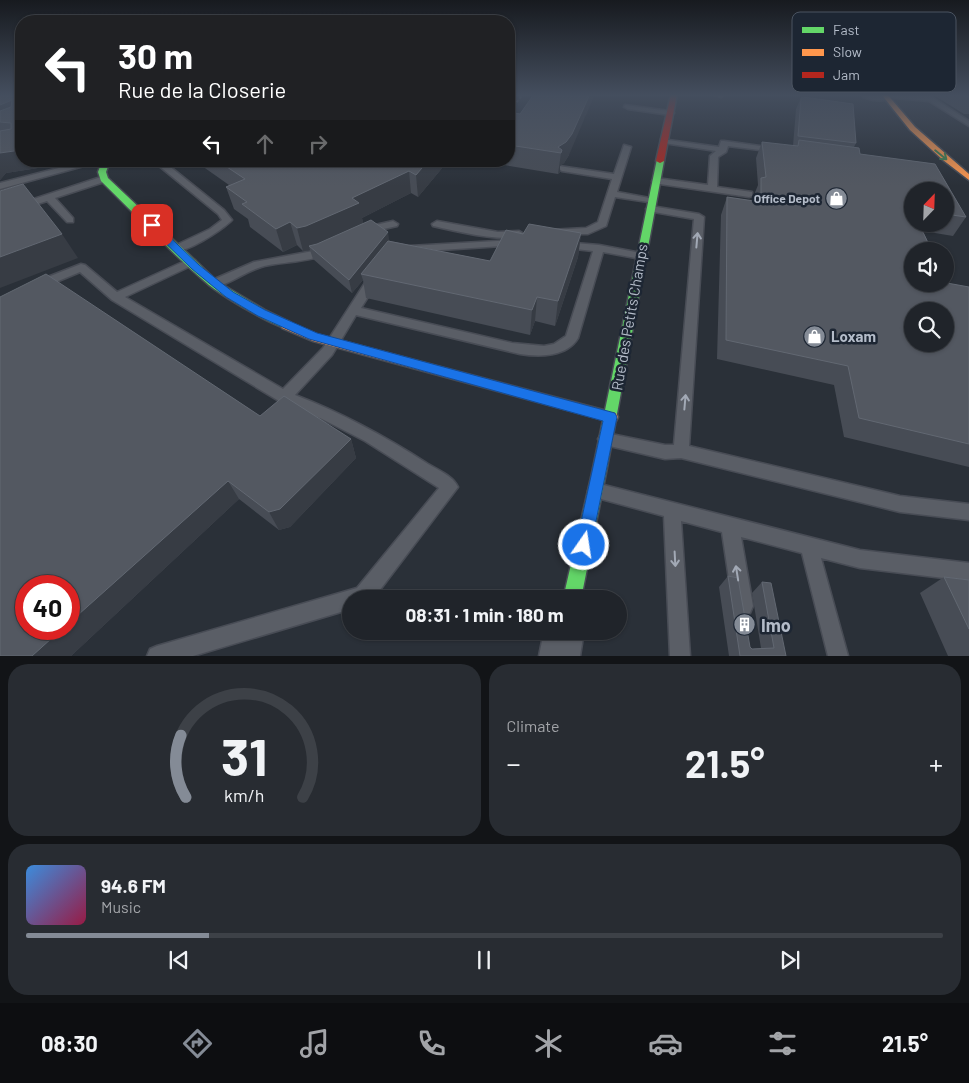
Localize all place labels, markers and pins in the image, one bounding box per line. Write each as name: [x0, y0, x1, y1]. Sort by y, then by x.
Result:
shop icon: Office Depot: [824, 186, 848, 210]
place label: Office Depot: [754, 191, 820, 205]
pin: [131, 204, 173, 246]
shop icon: Loxam: [803, 324, 827, 348]
place label: Loxam: [831, 327, 876, 345]
building icon: Imo: [733, 613, 757, 637]
place label: Imo: [761, 614, 791, 636]

